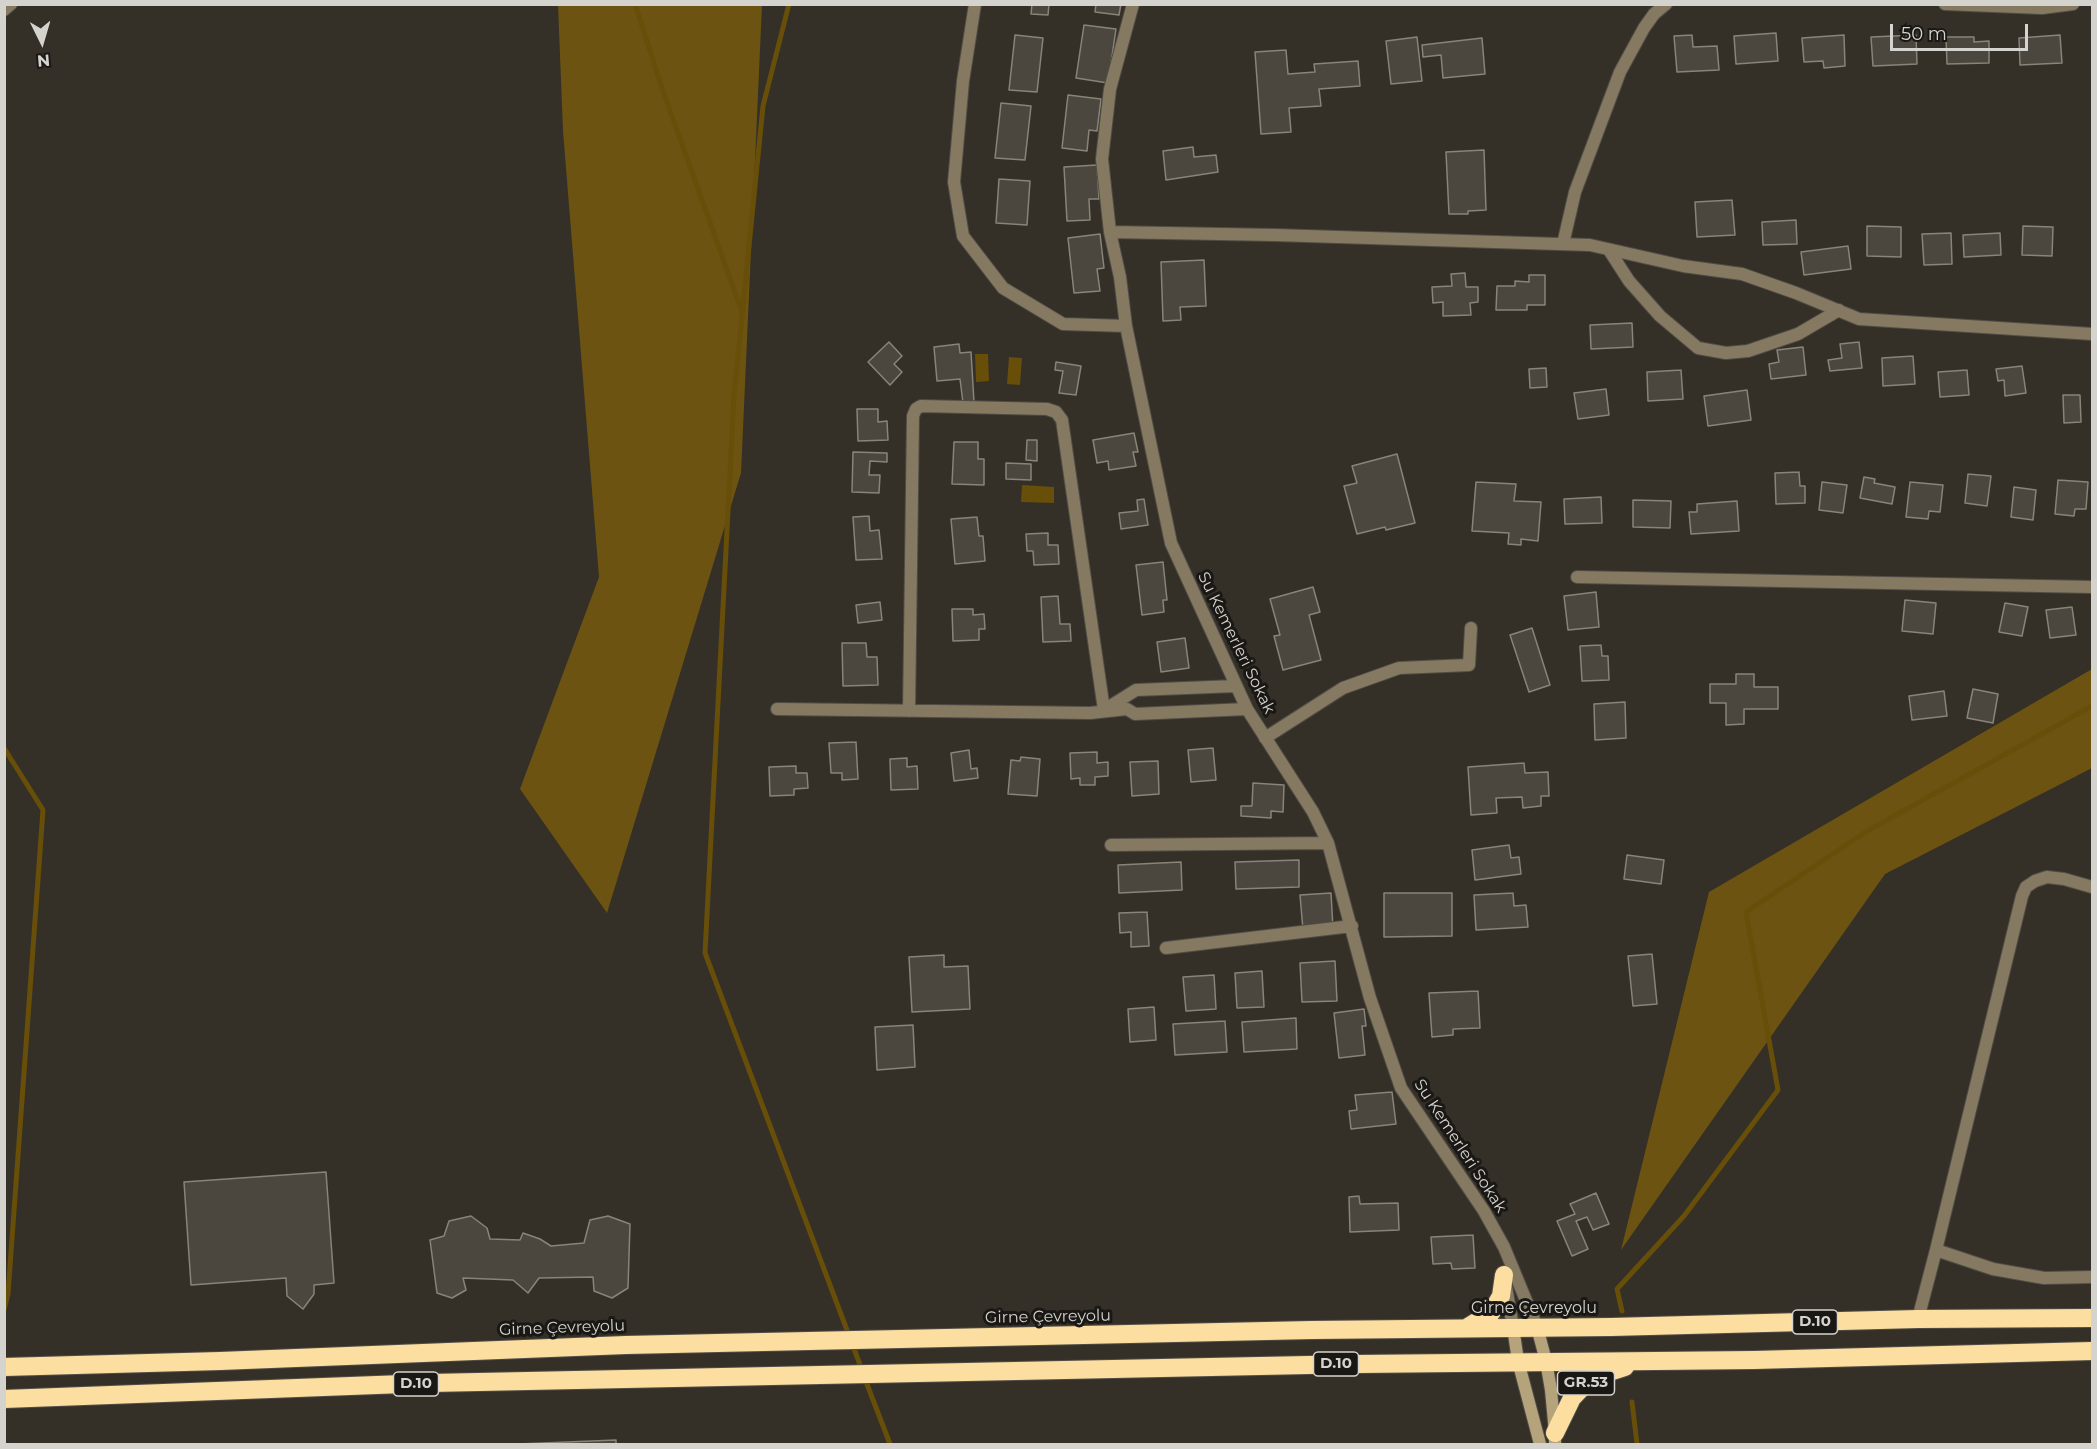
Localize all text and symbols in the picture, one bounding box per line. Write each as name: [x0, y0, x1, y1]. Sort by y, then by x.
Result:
north arrow: [12, 12, 72, 72]
scale bar: [1893, 12, 2031, 50]
text: 50 m: [1901, 23, 1947, 45]
text: N: [36, 50, 51, 70]
street label: Su Kemerleri Sokak: [1193, 569, 1279, 717]
street label: Su Kemerleri Sokak: [1410, 1076, 1510, 1216]
street label: Girne Çevreyolu: [1471, 1298, 1597, 1318]
street label: Girne Çevreyolu: [985, 1306, 1111, 1328]
road number: D.10: [1792, 1310, 1838, 1334]
street label: Girne Çevreyolu: [499, 1316, 625, 1340]
road number: D.10: [1314, 1352, 1358, 1376]
road number: GR.53: [1558, 1371, 1614, 1395]
road number: D.10: [394, 1372, 438, 1396]

